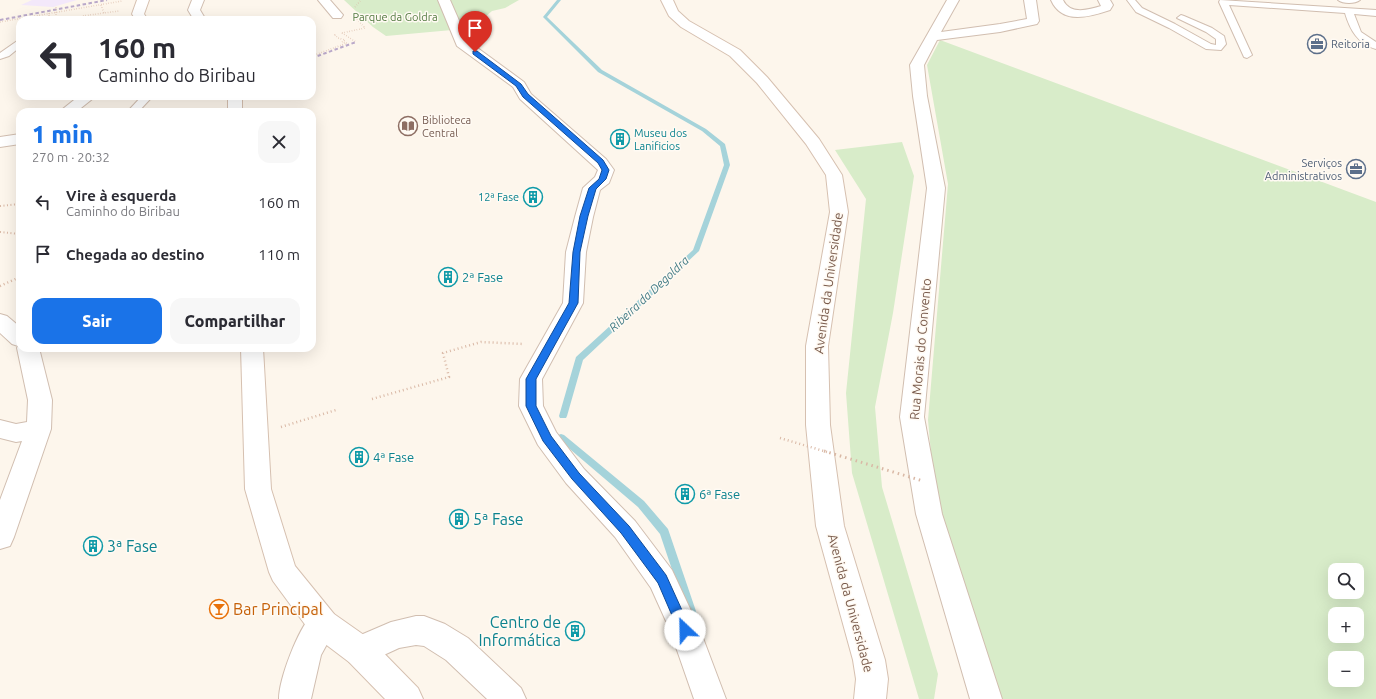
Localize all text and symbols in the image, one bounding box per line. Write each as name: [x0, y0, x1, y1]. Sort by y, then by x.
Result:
park label: Parque da Goldra: [352, 11, 438, 23]
pin: [458, 11, 492, 52]
icon: arrive: [464, 17, 486, 39]
icon: left: [32, 32, 84, 84]
text: 160 m: [98, 32, 176, 63]
office icon: Reitoria: [1306, 33, 1328, 55]
place label: Reitoria: [1331, 38, 1370, 50]
text: Caminho do Biribau: [98, 65, 256, 85]
place label: Biblioteca Central: [422, 114, 471, 139]
library icon: Biblioteca Central: [397, 115, 419, 137]
text: 1 min: [32, 121, 93, 148]
button: close: [258, 121, 300, 163]
place label: Museu dos Lanificios: [634, 127, 687, 152]
building icon: Museu dos Lanificios: [609, 128, 631, 150]
text: 270 m · 20:32: [32, 150, 110, 164]
place label: Serviços Administrativos: [1265, 157, 1342, 182]
office icon: Serviços Administrativos: [1345, 158, 1367, 180]
building icon: 12ª Fase: [522, 186, 544, 208]
text: Vire à esquerda: [66, 187, 176, 204]
icon: left: [32, 191, 54, 213]
place label: 12ª Fase: [478, 191, 519, 203]
text: 160 m: [258, 194, 300, 211]
text: Caminho do Biribau: [66, 204, 180, 218]
street label: Avenida da Universidade: [811, 211, 845, 355]
icon: arrive: [32, 243, 54, 265]
text: Chegada ao destino: [66, 246, 205, 263]
text: 110 m: [258, 246, 300, 263]
water label: Ribeira da Degoldra: [606, 253, 692, 334]
building icon: 2ª Fase: [437, 266, 459, 288]
place label: 2ª Fase: [462, 270, 503, 284]
street label: Rua Morais do Convento: [907, 278, 933, 420]
button: Sair: [32, 298, 162, 344]
button: Compartilhar: [170, 298, 300, 344]
building icon: 4ª Fase: [348, 446, 370, 468]
place label: 4ª Fase: [373, 450, 414, 464]
building icon: 6ª Fase: [674, 483, 696, 505]
place label: 6ª Fase: [699, 487, 740, 501]
building icon: 5ª Fase: [448, 508, 470, 530]
place label: 5ª Fase: [473, 510, 524, 528]
street label: Avenida da Universidade: [826, 532, 876, 674]
building icon: 3ª Fase: [82, 535, 104, 557]
place label: 3ª Fase: [107, 537, 158, 555]
map controls: [1328, 563, 1364, 687]
button: search: [1328, 563, 1364, 599]
bar icon: Bar Principal: [208, 598, 230, 620]
place label: Bar Principal: [233, 600, 323, 618]
button: +: [1328, 607, 1364, 643]
position arrow: [664, 609, 706, 651]
place label: Centro de Informática: [478, 613, 561, 649]
building icon: Centro de Informática: [564, 620, 586, 642]
button: −: [1328, 651, 1364, 687]

